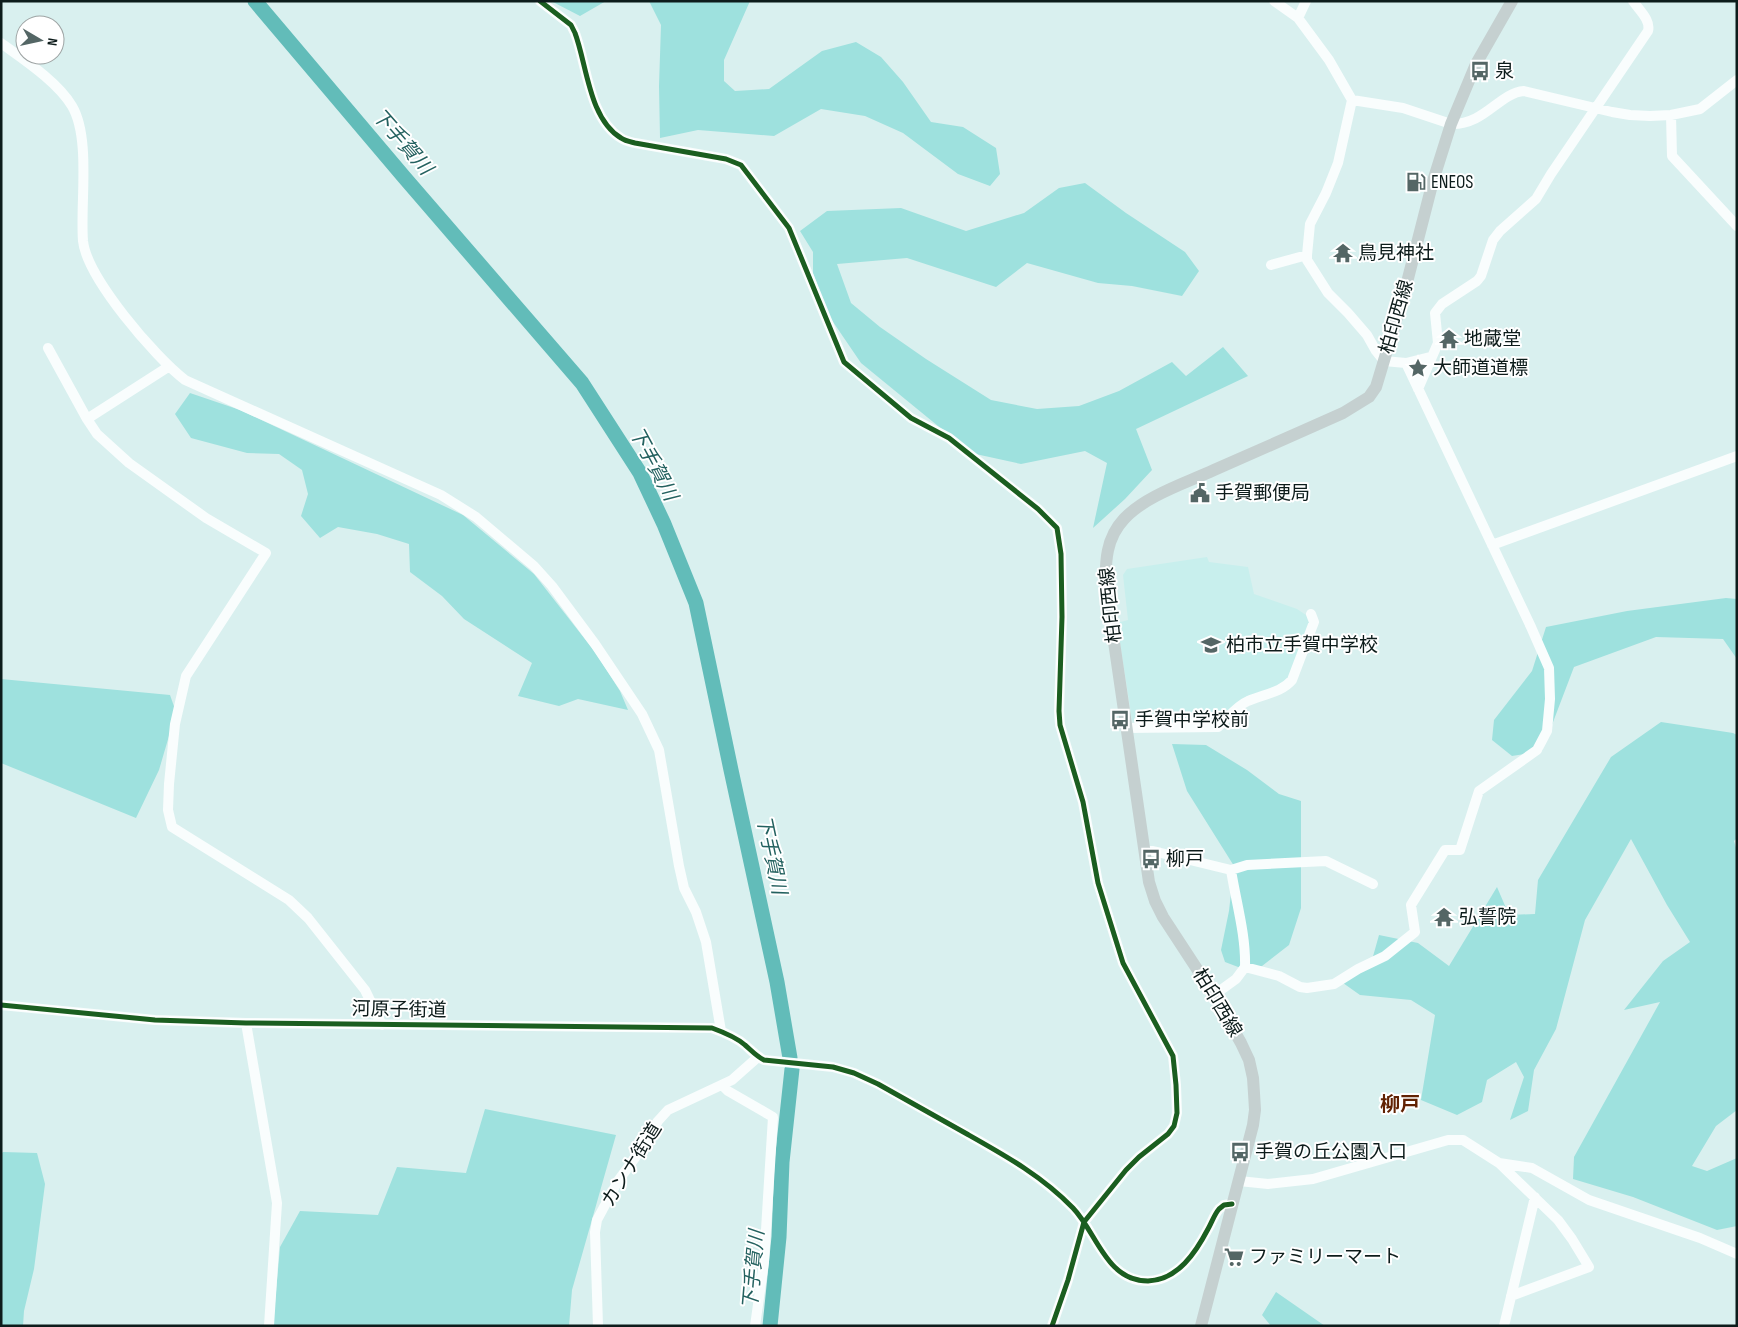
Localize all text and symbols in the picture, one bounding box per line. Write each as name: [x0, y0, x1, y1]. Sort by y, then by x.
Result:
north arrow: [15, 15, 65, 65]
text: N: [43, 37, 61, 47]
bus stop icon: 泉: [1469, 60, 1491, 82]
place label: 泉: [1495, 60, 1514, 83]
water label: 下手賀川: [367, 104, 439, 182]
fuel station icon: ENEOS: [1405, 171, 1427, 193]
place label: ENEOS: [1431, 171, 1473, 194]
temple icon: 鳥見神社: [1332, 242, 1354, 264]
place label: 鳥見神社: [1358, 242, 1434, 265]
street label: 柏印西線: [1375, 277, 1419, 357]
temple icon: 地蔵堂: [1438, 328, 1460, 350]
place label: 地蔵堂: [1464, 328, 1521, 351]
place icon: 大師道道標: [1407, 357, 1429, 379]
place label: 大師道道標: [1433, 357, 1528, 380]
water label: 下手賀川: [624, 423, 683, 507]
public building icon: 手賀郵便局: [1189, 482, 1211, 504]
place label: 手賀郵便局: [1215, 482, 1310, 505]
street label: 柏印西線: [1096, 566, 1126, 644]
school or university icon: 柏市立手賀中学校: [1200, 634, 1222, 656]
place label: 柏市立手賀中学校: [1226, 634, 1378, 657]
bus stop icon: 手賀中学校前: [1109, 709, 1131, 731]
place label: 手賀中学校前: [1135, 709, 1249, 732]
water label: 下手賀川: [751, 813, 791, 899]
bus stop icon: 柳戸: [1140, 848, 1162, 870]
place label: 柳戸: [1166, 848, 1204, 871]
temple icon: 弘誓院: [1433, 906, 1455, 928]
place label: 弘誓院: [1459, 906, 1516, 929]
street label: 柏印西線: [1188, 964, 1246, 1042]
street label: 河原子街道: [351, 998, 447, 1022]
district label: 柳戸: [1380, 1093, 1420, 1117]
street label: カンナ街道: [597, 1119, 667, 1211]
bus stop icon: 手賀の丘公園入口: [1229, 1141, 1251, 1163]
place label: 手賀の丘公園入口: [1255, 1141, 1407, 1164]
water label: 下手賀川: [739, 1227, 770, 1311]
supermarket icon: ファミリーマート: [1223, 1246, 1245, 1268]
place label: ファミリーマート: [1249, 1246, 1401, 1269]

